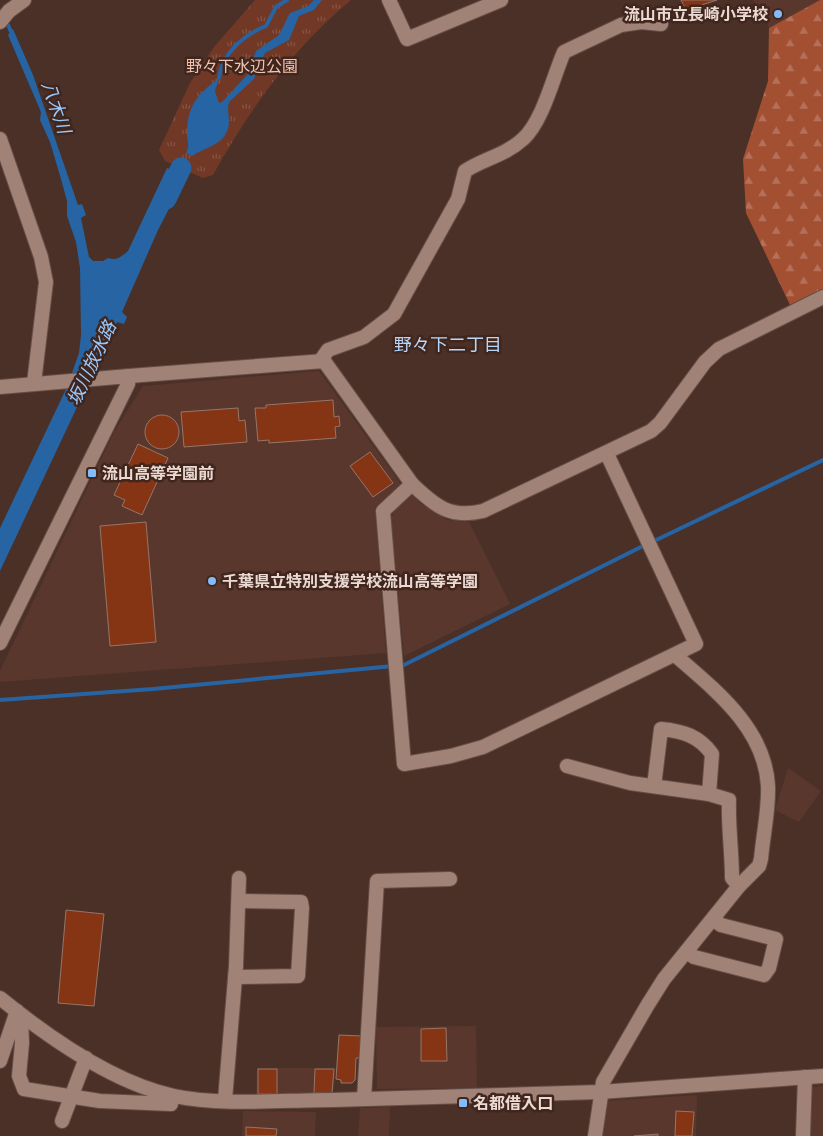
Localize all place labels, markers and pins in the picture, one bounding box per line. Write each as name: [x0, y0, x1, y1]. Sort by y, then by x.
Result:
place label: 流山市立長崎小学校: [624, 5, 768, 23]
marker: 流山市立長崎小学校: [772, 8, 784, 20]
place label: 流山高等学園前: [102, 464, 214, 482]
marker: 流山高等学園前: [86, 467, 98, 479]
place label: 千葉県立特別支援学校流山高等学園: [222, 572, 478, 590]
marker: 千葉県立特別支援学校流山高等学園: [206, 575, 218, 587]
place label: 名都借入口: [473, 1094, 553, 1112]
marker: 名都借入口: [457, 1097, 469, 1109]

